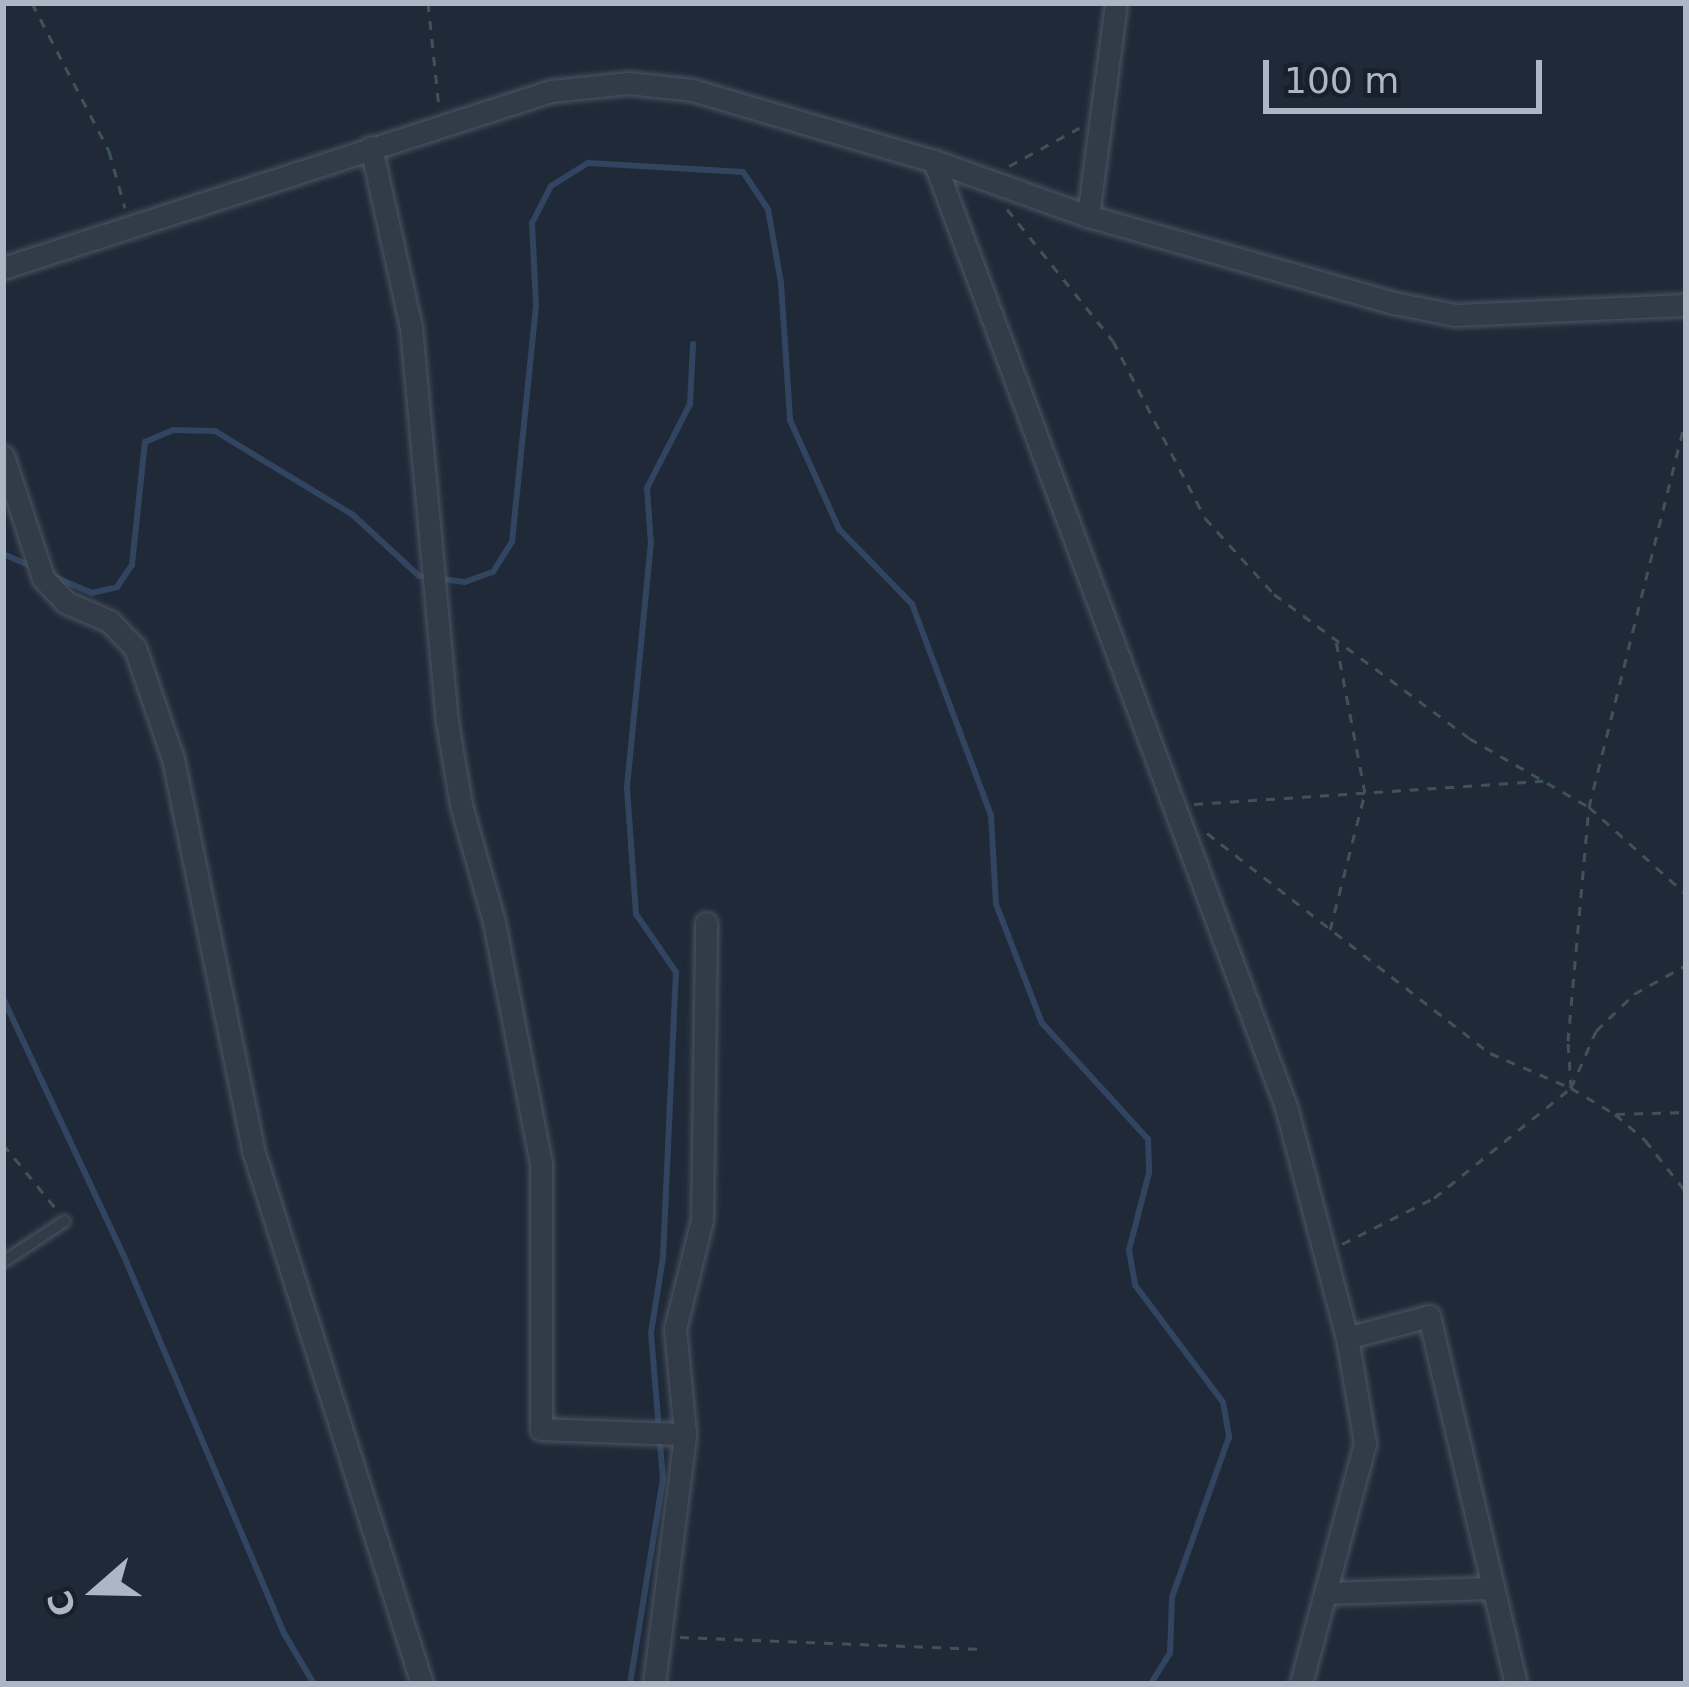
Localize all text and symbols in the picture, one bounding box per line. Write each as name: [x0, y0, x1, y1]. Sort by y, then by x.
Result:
scale bar: [1269, 36, 1548, 110]
text: 100 m: [1284, 60, 1399, 101]
north arrow: [36, 1531, 156, 1651]
text: С: [39, 1585, 84, 1622]

